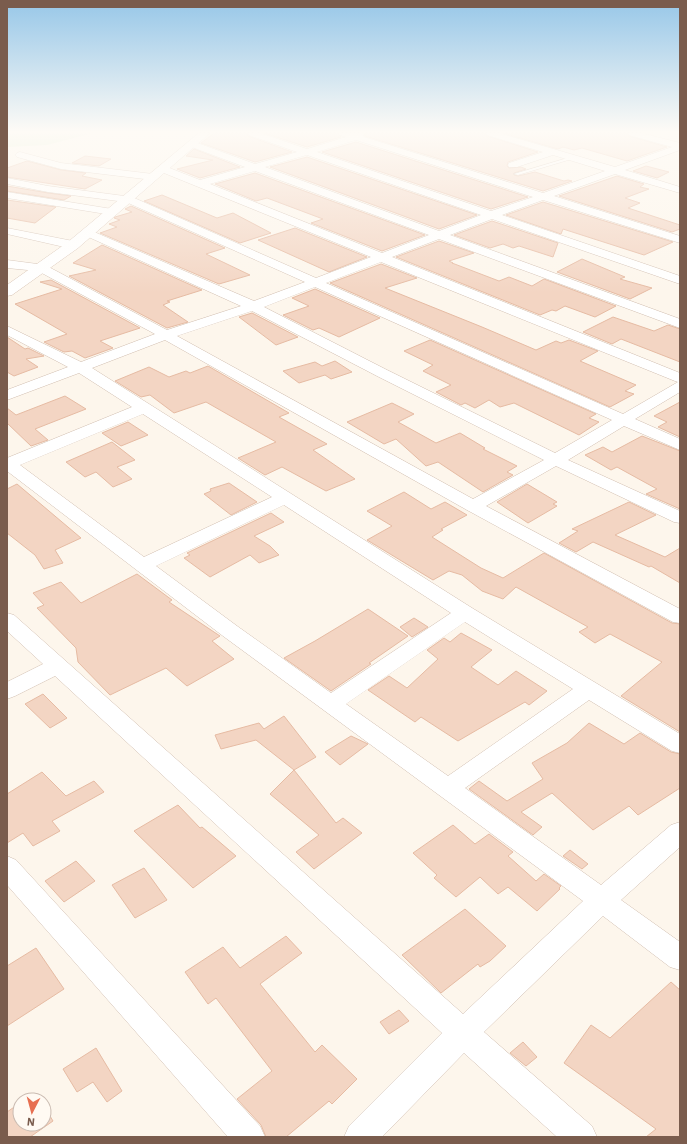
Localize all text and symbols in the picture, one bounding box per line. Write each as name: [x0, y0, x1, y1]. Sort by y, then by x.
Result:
north arrow: [12, 1092, 52, 1132]
text: N: [26, 1115, 36, 1129]

